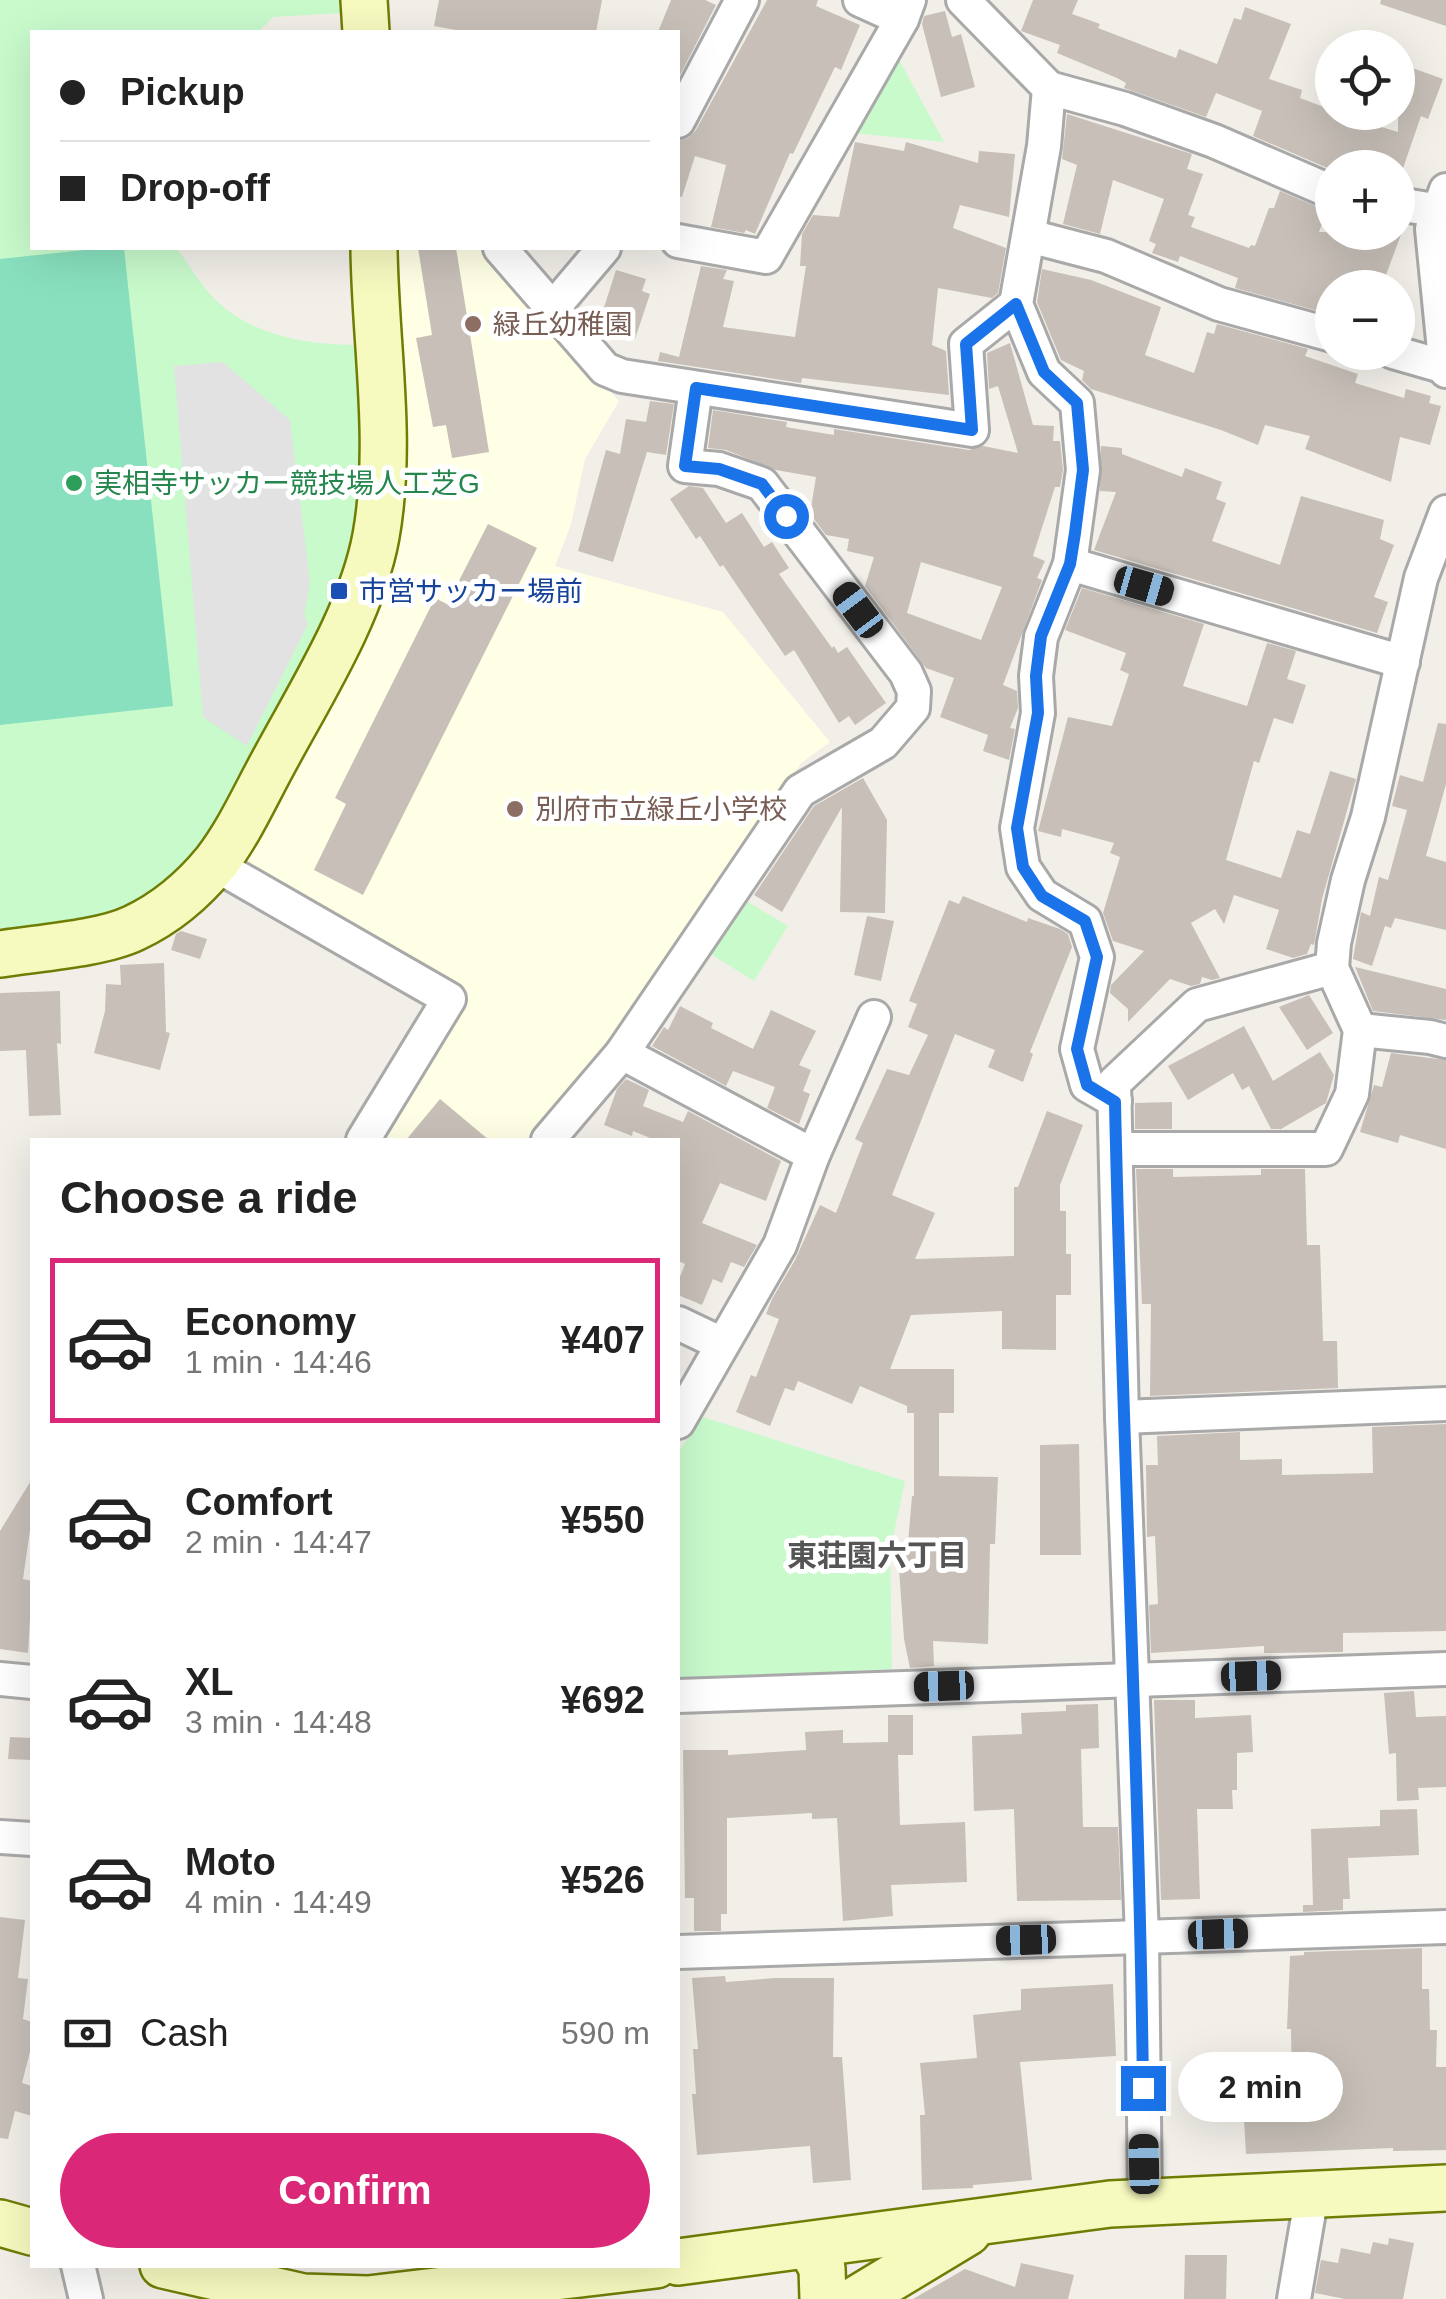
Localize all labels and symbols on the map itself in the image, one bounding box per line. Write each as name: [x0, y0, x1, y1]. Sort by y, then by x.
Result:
place label: 緑丘幼稚園: [493, 309, 633, 340]
marker: 緑丘幼稚園: [462, 313, 484, 335]
place label: 実相寺サッカー競技場人工芝G: [94, 468, 480, 499]
marker: 実相寺サッカー競技場人工芝G: [63, 472, 85, 494]
route start: [764, 494, 809, 539]
car: [1111, 563, 1177, 609]
place label: 市営サッカー場前: [359, 576, 583, 607]
car: [828, 577, 888, 643]
marker: 市営サッカー場前: [328, 580, 350, 602]
place label: 別府市立緑丘小学校: [535, 794, 787, 825]
marker: 別府市立緑丘小学校: [504, 798, 526, 820]
district label: 東荘園六丁目: [787, 1539, 967, 1572]
car: [1220, 1660, 1282, 1692]
car: [913, 1670, 975, 1702]
car: [1187, 1918, 1249, 1950]
car: [995, 1924, 1057, 1956]
callout: 2 min: [1178, 2053, 1343, 2123]
route end: [1121, 2066, 1166, 2111]
car: [1128, 2134, 1160, 2194]

